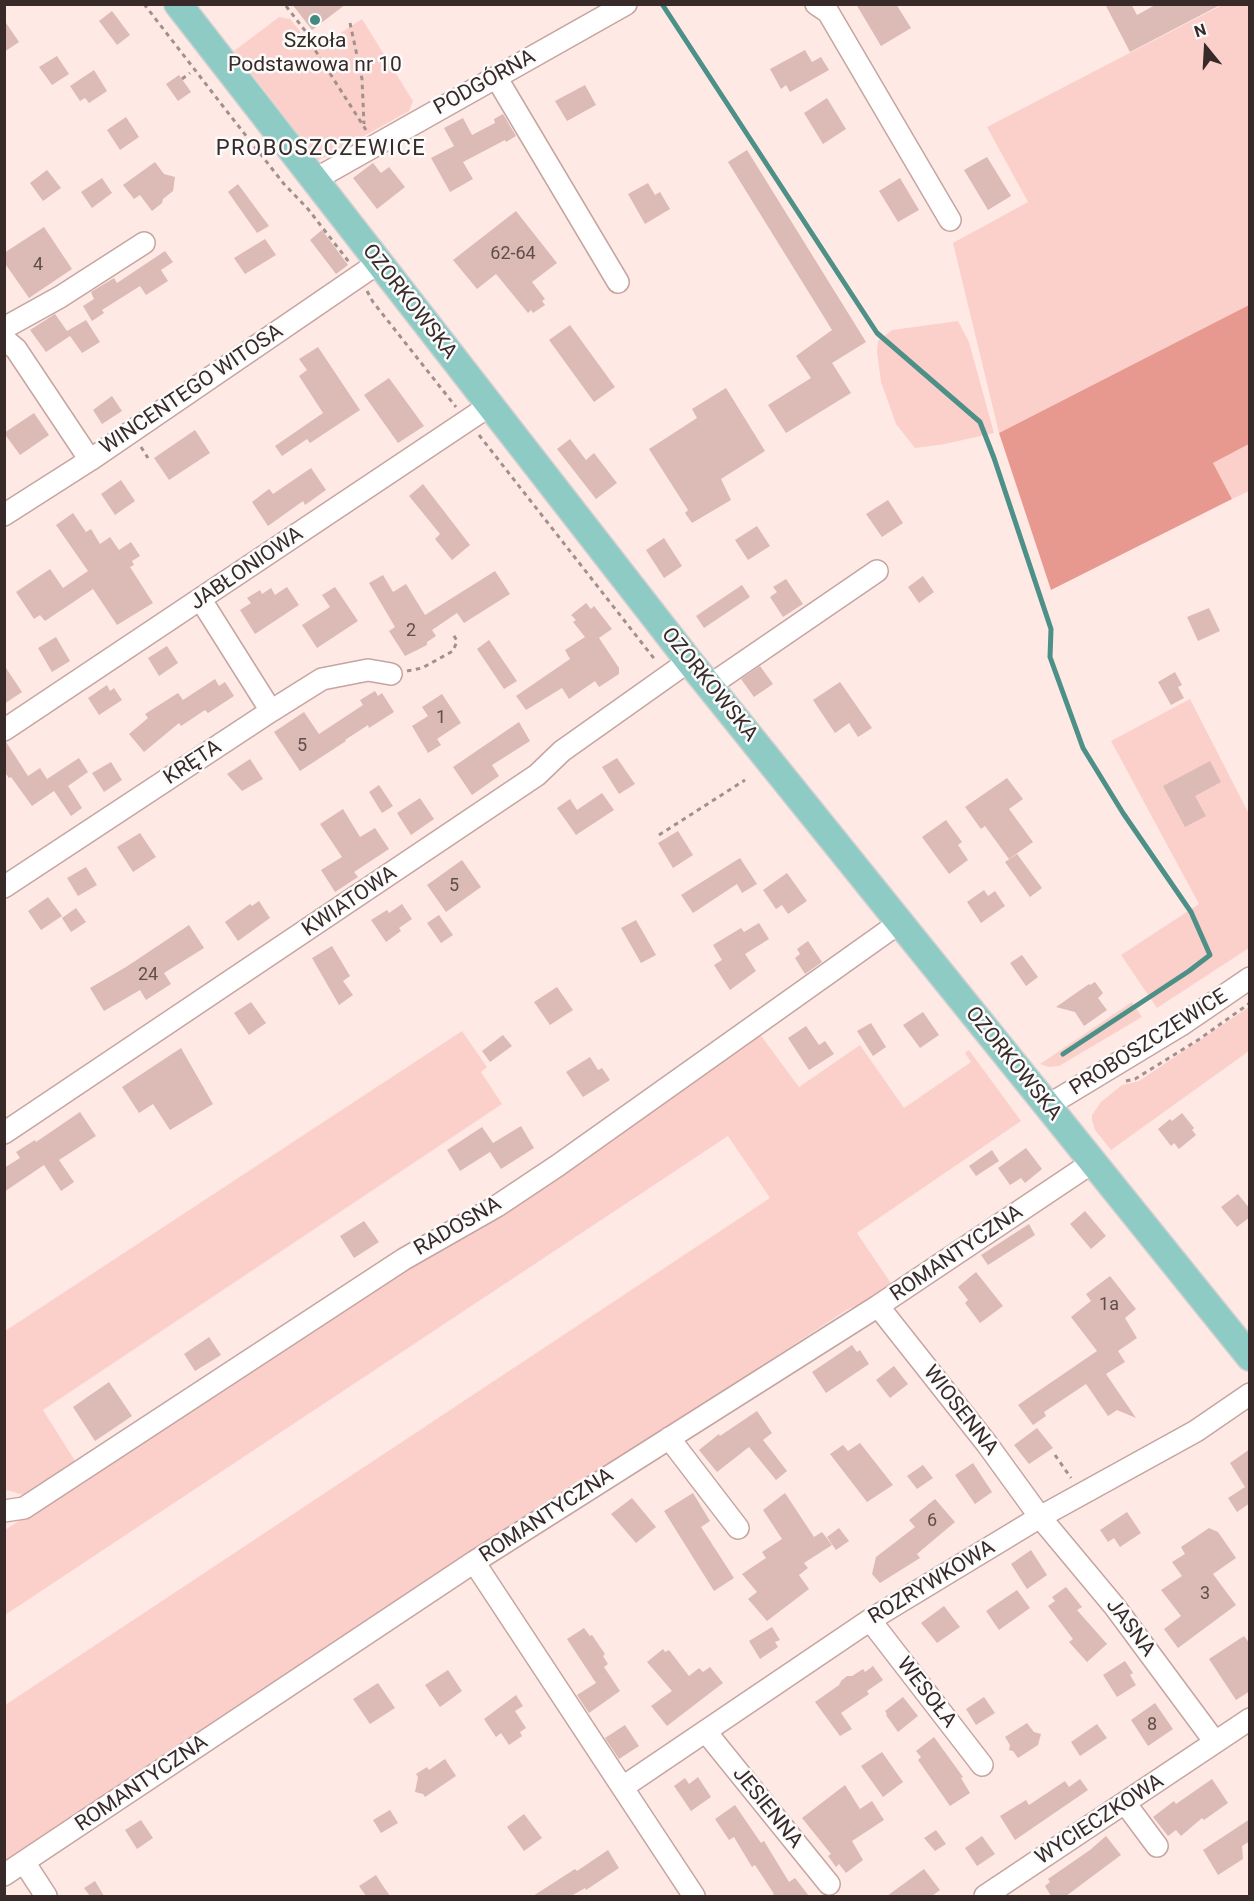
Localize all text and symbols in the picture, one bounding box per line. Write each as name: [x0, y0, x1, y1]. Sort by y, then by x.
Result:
marker: Szkoła Podstawowa nr 10: [308, 13, 322, 27]
north arrow: [1176, 18, 1236, 78]
text: N: [1192, 20, 1209, 41]
place label: Szkoła Podstawowa nr 10: [228, 29, 402, 79]
street label: PODGÓRNA: [430, 45, 540, 121]
district label: PROBOSZCZEWICE: [216, 136, 426, 162]
street label: OZORKOWSKA: [356, 239, 462, 365]
house number: 62-64: [490, 243, 536, 265]
house number: 4: [33, 254, 43, 276]
street label: WINCENTEGO WITOSA: [96, 319, 288, 461]
street label: JABŁONIOWA: [186, 522, 308, 616]
house number: 2: [406, 620, 416, 642]
street label: OZORKOWSKA: [655, 623, 763, 747]
house number: 1: [436, 707, 446, 729]
street label: KRĘTA: [159, 735, 227, 791]
house number: 5: [297, 735, 307, 757]
street label: KWIATOWA: [298, 861, 402, 943]
house number: 5: [449, 875, 459, 897]
house number: 24: [138, 964, 158, 986]
street label: PROBOSZCZEWICE: [1066, 984, 1232, 1102]
street label: OZORKOWSKA: [959, 1002, 1067, 1126]
street label: RADOSNA: [410, 1192, 506, 1262]
street label: ROMANTYCZNA: [886, 1200, 1028, 1308]
house number: 1a: [1099, 1294, 1119, 1316]
street label: WIOSENNA: [917, 1361, 1003, 1461]
street label: ROMANTYCZNA: [475, 1463, 619, 1569]
house number: 6: [927, 1510, 937, 1532]
street label: ROZRYWKOWA: [864, 1535, 1000, 1631]
house number: 3: [1200, 1583, 1210, 1605]
street label: JASNA: [1100, 1594, 1160, 1662]
street label: WESOŁA: [891, 1653, 961, 1733]
house number: 8: [1147, 1714, 1157, 1736]
street label: ROMANTYCZNA: [71, 1730, 213, 1838]
street label: JESIENNA: [727, 1762, 807, 1854]
street label: WYCIECZKOWA: [1031, 1769, 1169, 1871]

